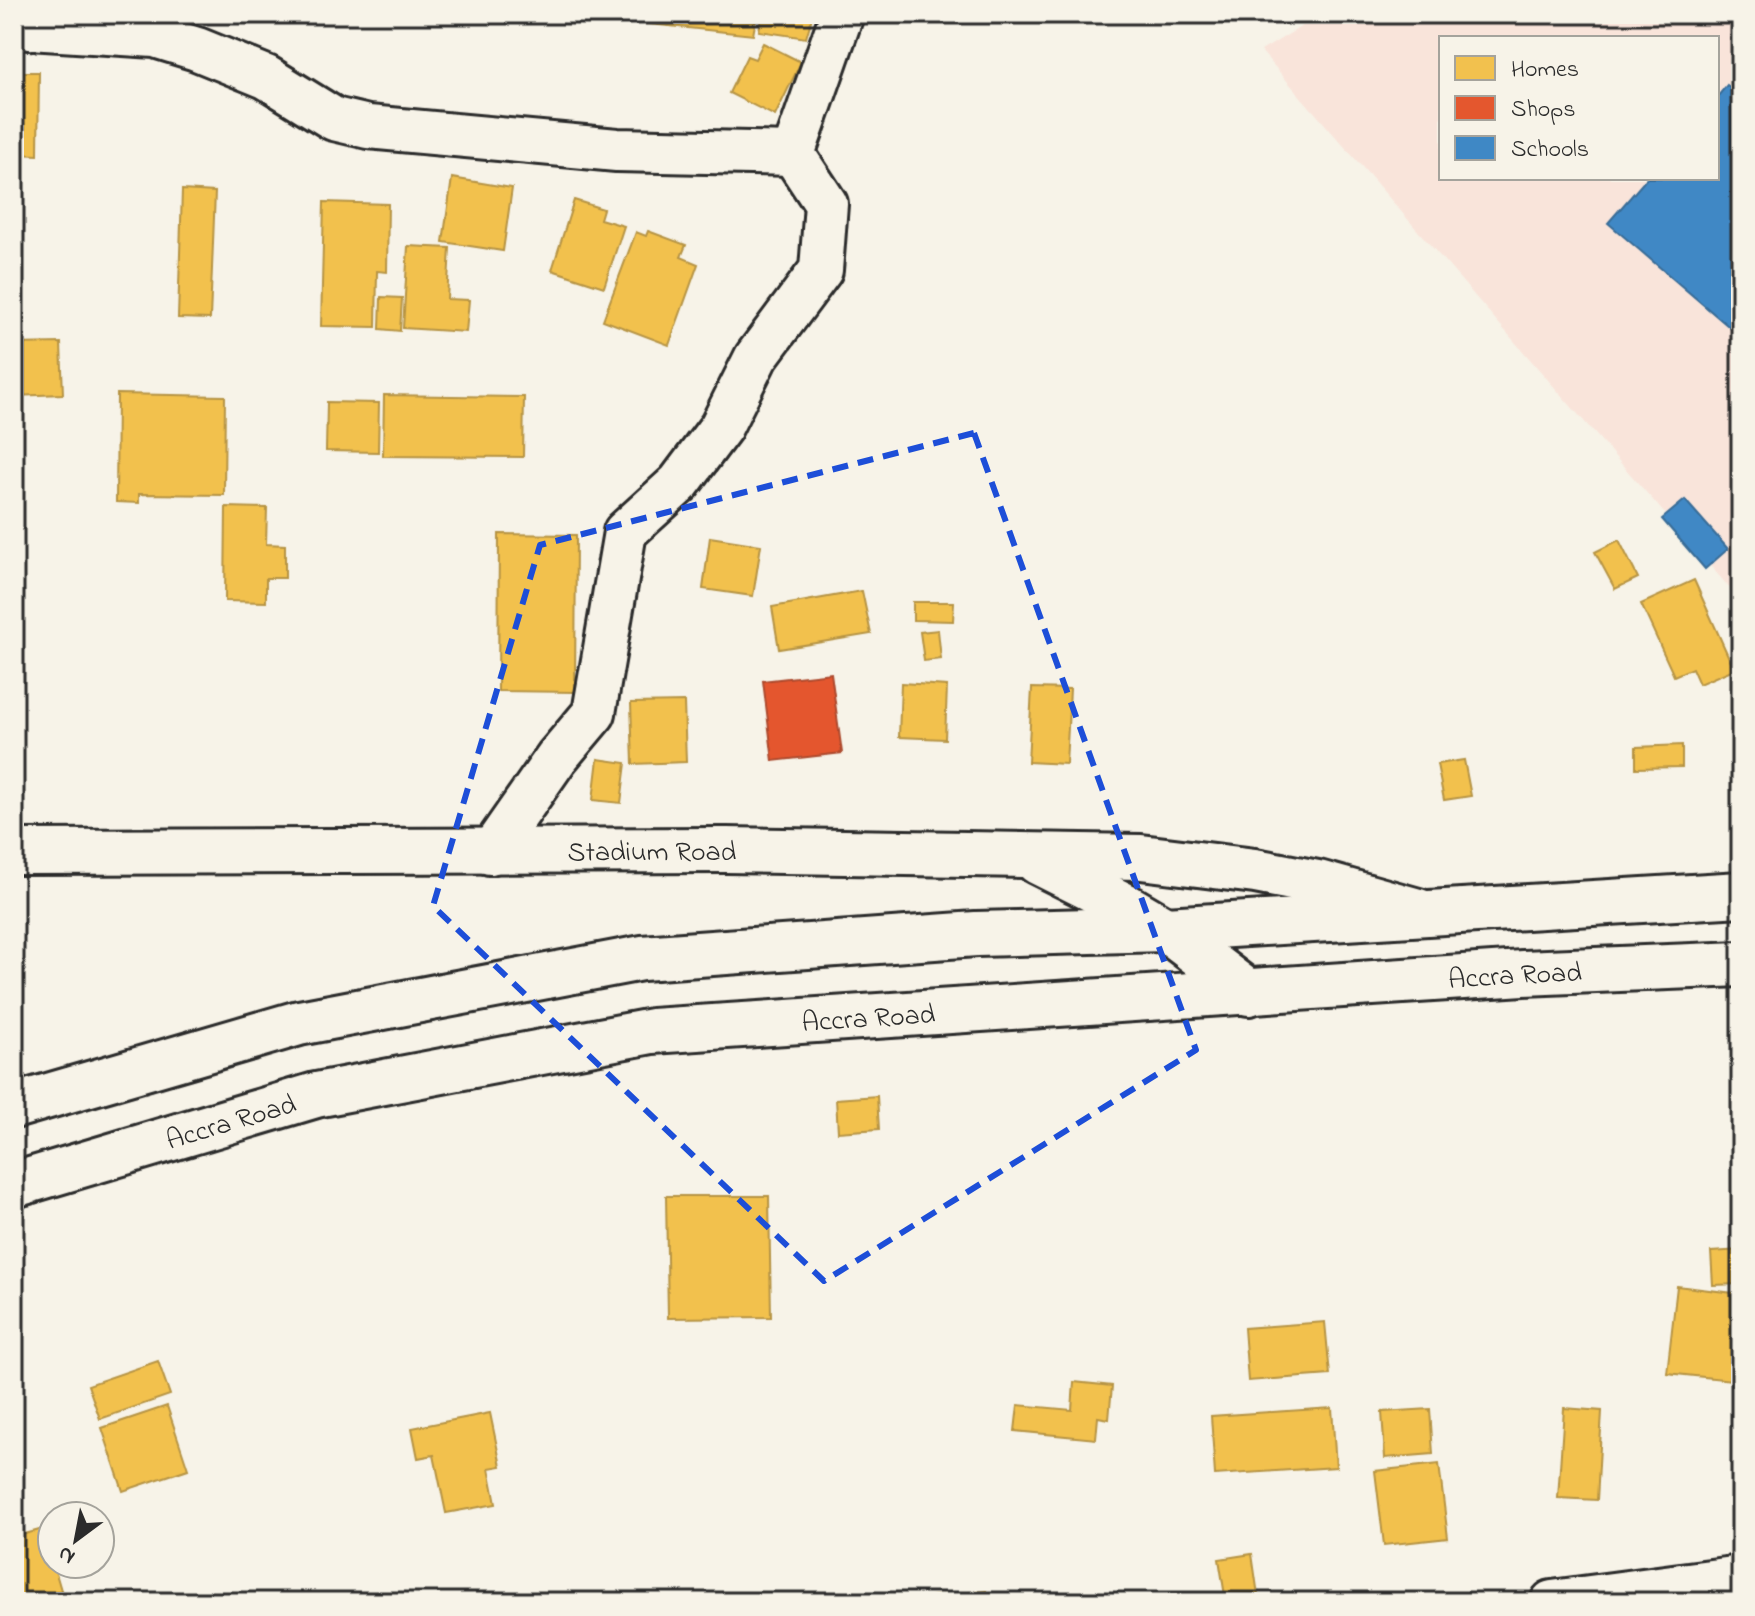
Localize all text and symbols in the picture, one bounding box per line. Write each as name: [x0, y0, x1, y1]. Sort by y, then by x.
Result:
legend: [1439, 36, 1719, 180]
text: Homes: [1511, 53, 1579, 88]
text: Shops: [1511, 93, 1576, 128]
text: Schools: [1511, 133, 1589, 168]
street label: Stadium Road: [567, 833, 737, 874]
street label: Accra Road: [1447, 954, 1583, 1002]
street label: Accra Road: [800, 995, 937, 1045]
street label: Accra Road: [162, 1085, 302, 1163]
north arrow: [36, 1500, 116, 1580]
text: N: [52, 1537, 82, 1572]

